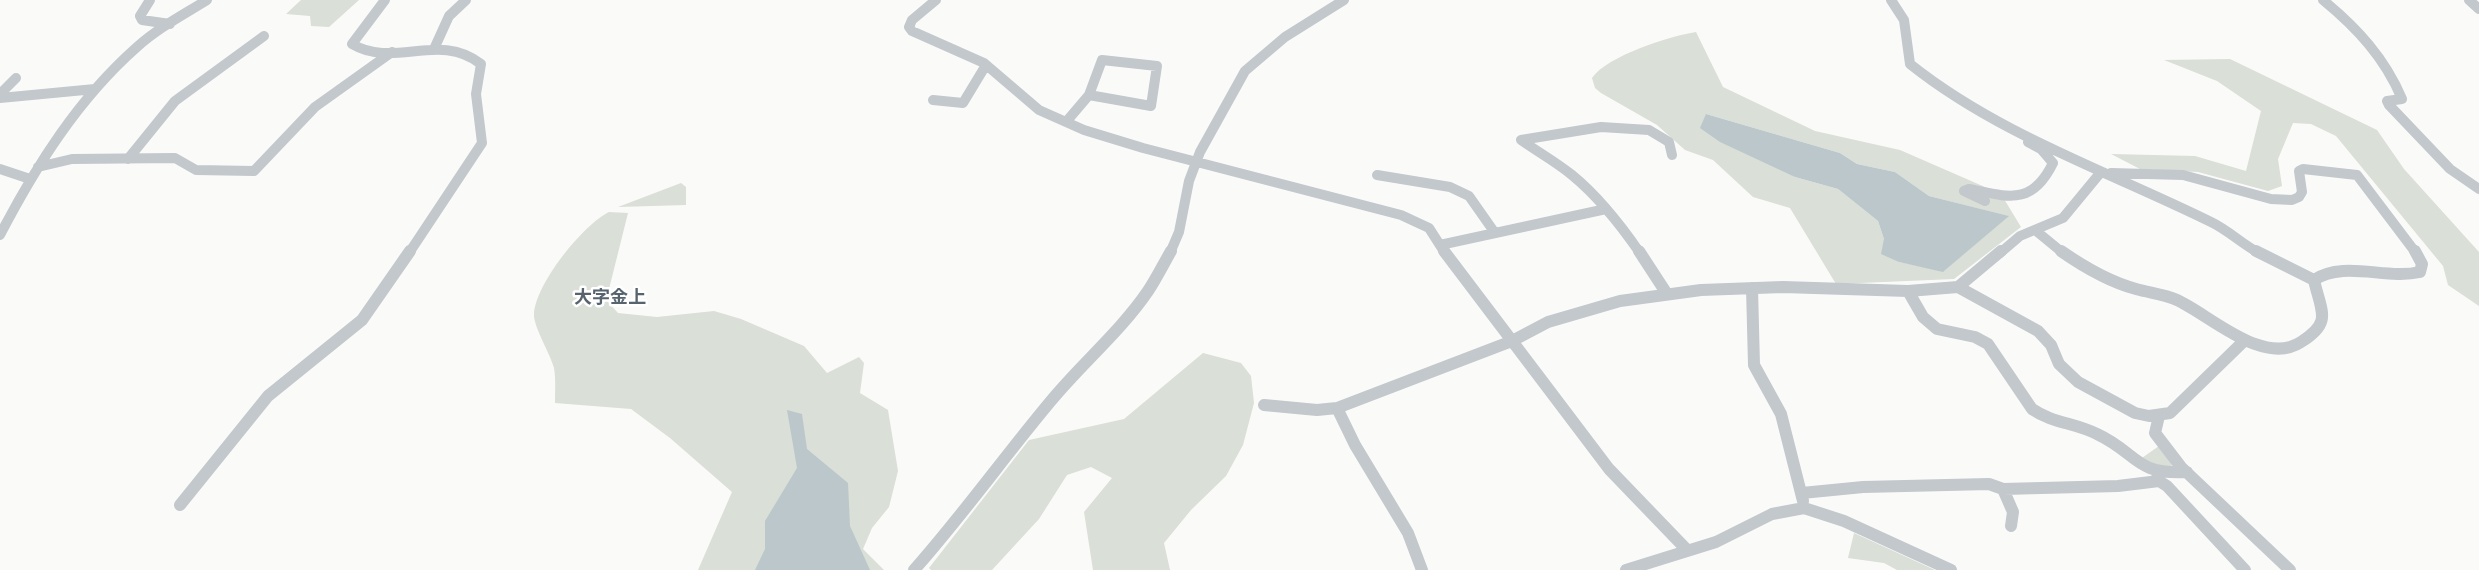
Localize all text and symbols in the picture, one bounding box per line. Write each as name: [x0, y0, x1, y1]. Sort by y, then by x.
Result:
district label: 大字金上: [574, 286, 646, 308]

